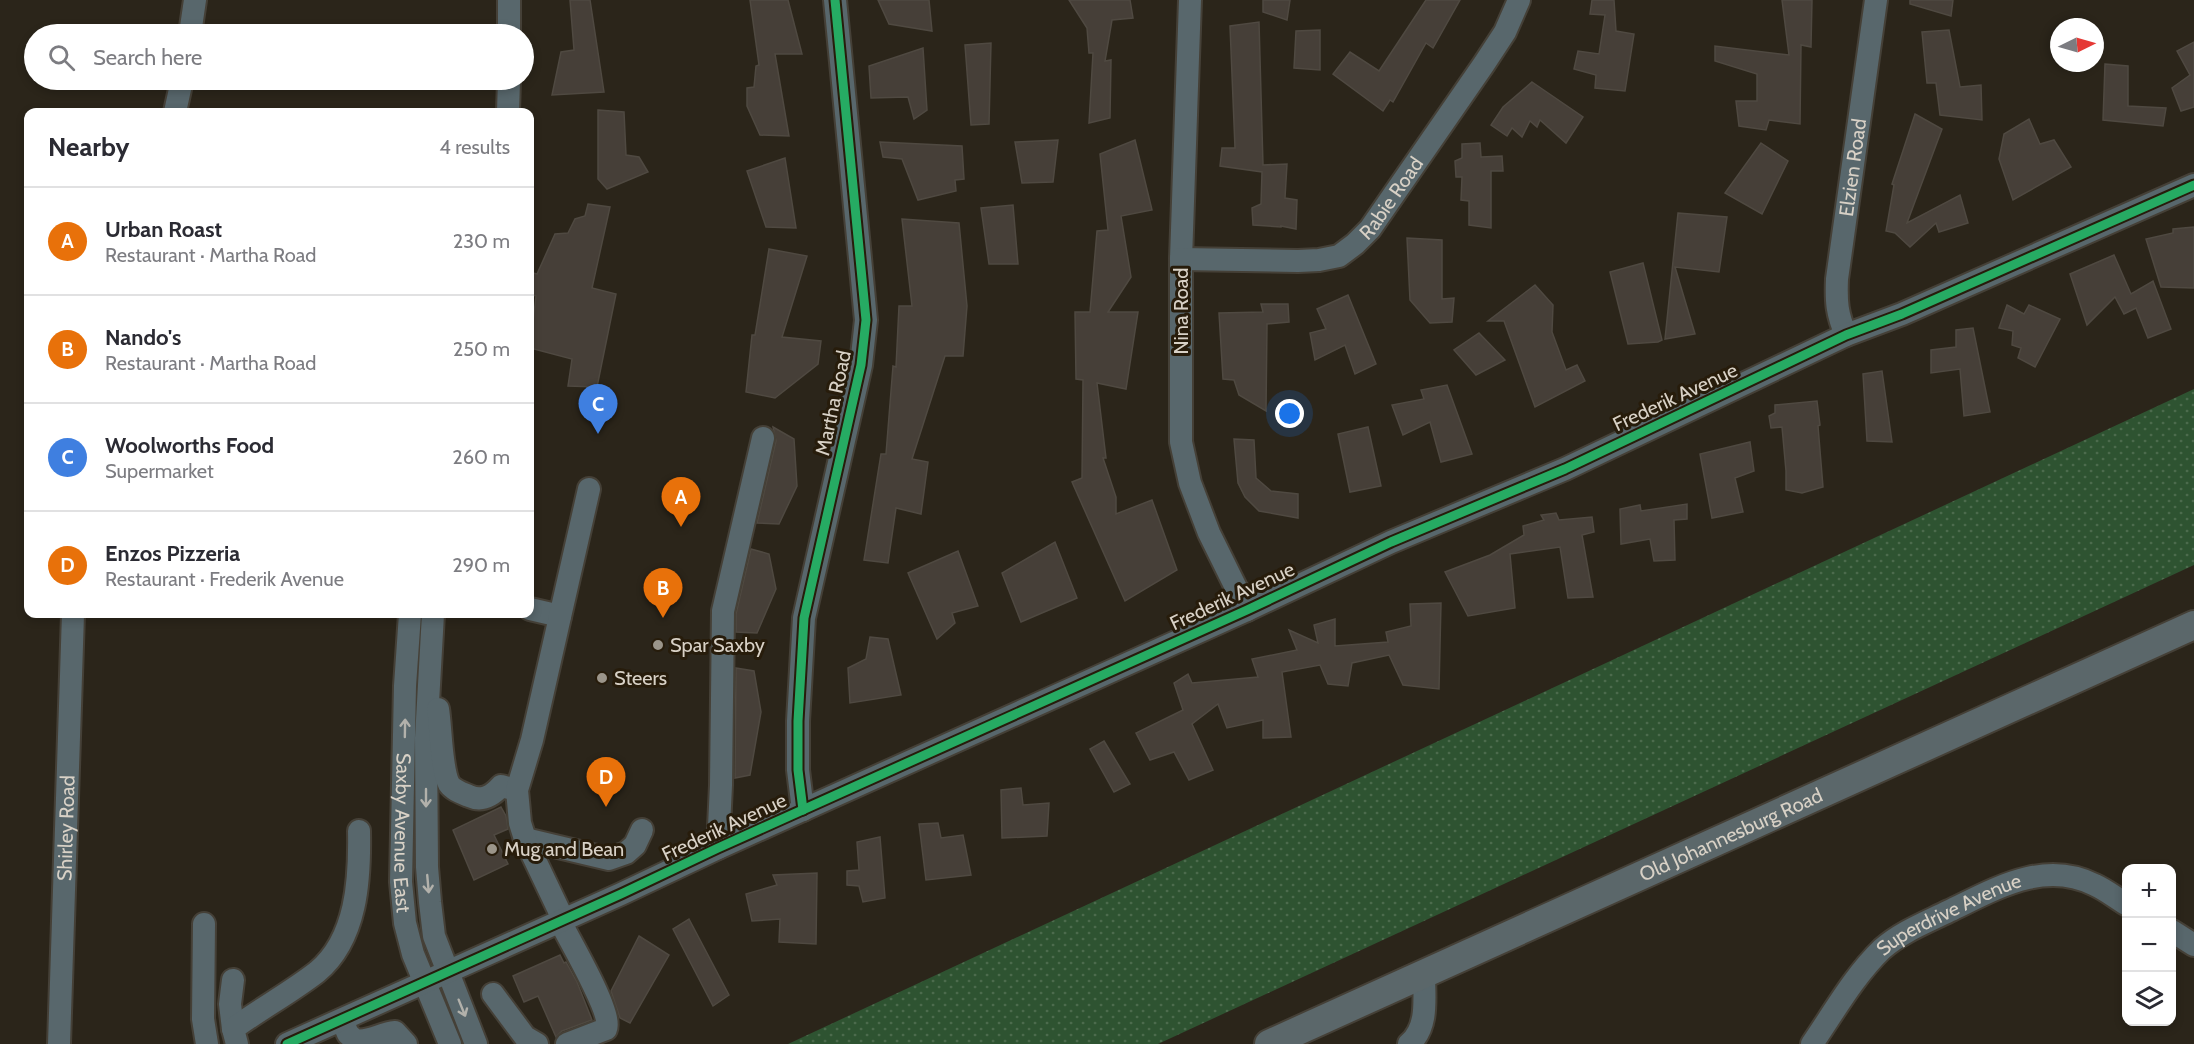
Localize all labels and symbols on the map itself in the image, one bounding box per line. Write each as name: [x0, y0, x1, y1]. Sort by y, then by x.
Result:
north arrow: [2050, 18, 2104, 72]
street label: Elzien Road: [1834, 117, 1871, 218]
street label: Rabie Road: [1354, 152, 1428, 245]
street label: Nina Road: [1169, 268, 1193, 354]
street label: Martha Road: [810, 348, 856, 458]
street label: Frederik Avenue: [1609, 358, 1741, 436]
pin: C: [578, 384, 618, 434]
your location: [1275, 399, 1304, 428]
pin: A: [662, 478, 700, 527]
street label: Frederik Avenue: [1166, 557, 1298, 635]
pin: B: [644, 568, 682, 618]
place label: Spar Saxby: [670, 633, 765, 657]
marker: Spar Saxby: [651, 638, 665, 652]
place label: Steers: [614, 666, 667, 690]
marker: Steers: [595, 671, 609, 685]
one-way arrow: [399, 718, 411, 738]
street label: Saxby Avenue East: [389, 753, 416, 914]
pin: D: [586, 758, 626, 807]
street label: Shirley Road: [52, 775, 80, 881]
street label: Old Johannesburg Road: [1636, 783, 1826, 887]
one-way arrow: [420, 787, 432, 807]
street label: Frederik Avenue: [658, 788, 790, 866]
place label: Mug and Bean: [504, 837, 624, 861]
marker: Mug and Bean: [485, 842, 499, 856]
street label: Superdrive Avenue: [1871, 868, 2024, 961]
one-way arrow: [423, 874, 434, 894]
one-way arrow: [457, 998, 468, 1017]

